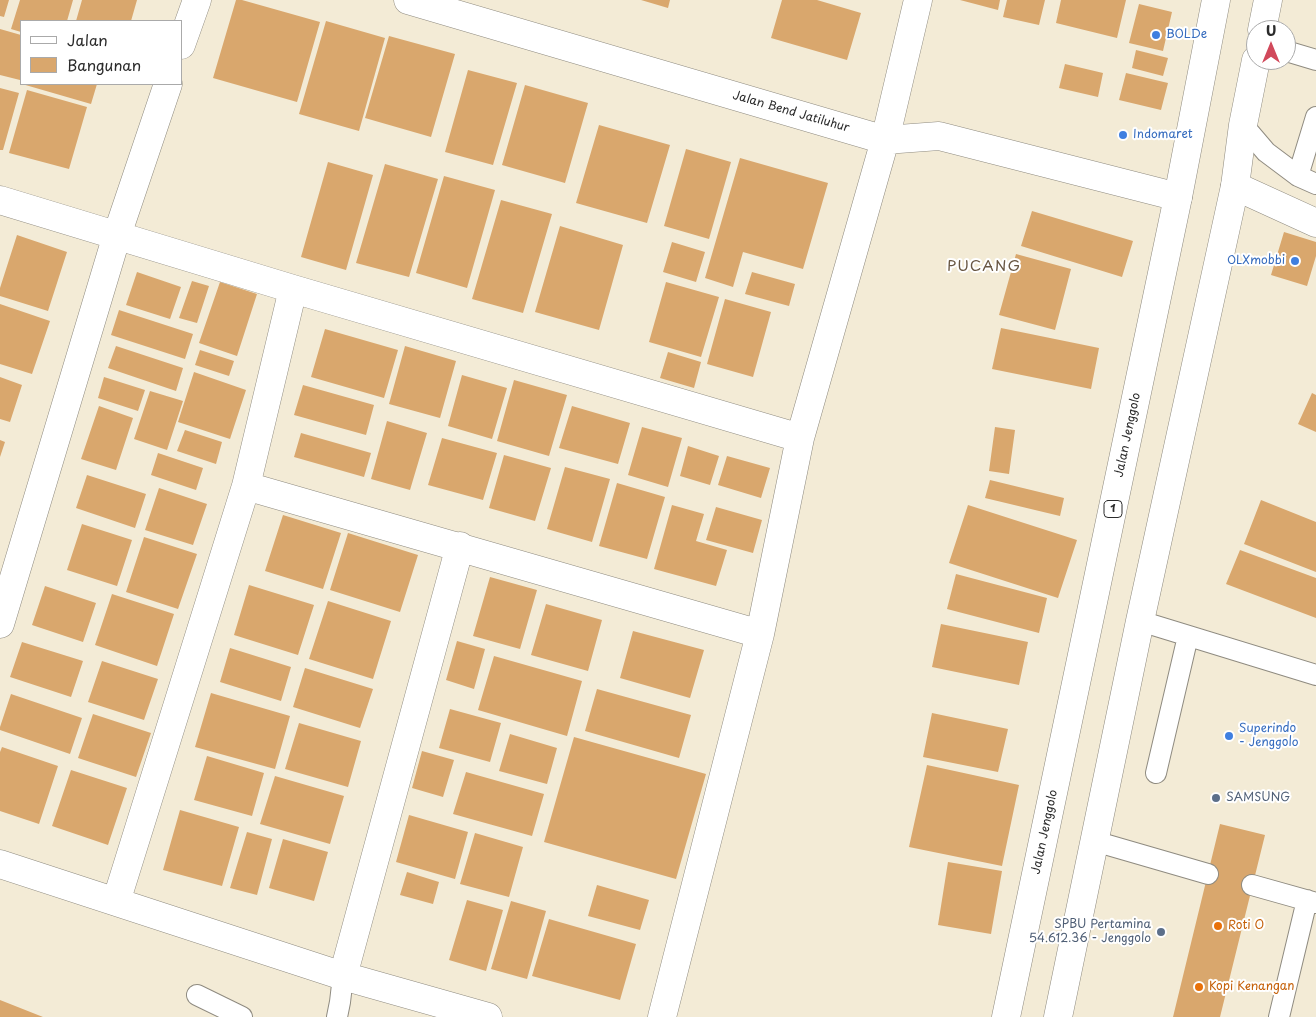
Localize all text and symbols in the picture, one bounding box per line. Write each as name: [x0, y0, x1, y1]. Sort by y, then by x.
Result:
legend: [20, 20, 182, 85]
north arrow: [1246, 20, 1296, 70]
text: U: [1266, 20, 1276, 41]
text: Jalan: [67, 28, 108, 51]
place label: BOLDe: [1166, 28, 1207, 42]
marker: BOLDe: [1150, 29, 1162, 41]
text: Bangunan: [67, 53, 141, 76]
street label: Jalan Bend Jatiluhur: [731, 88, 851, 136]
place label: Indomaret: [1133, 128, 1193, 142]
marker: Indomaret: [1117, 129, 1129, 141]
place label: OLXmobbi: [1227, 254, 1285, 268]
marker: OLXmobbi: [1289, 255, 1301, 267]
district label: PUCANG: [946, 258, 1022, 276]
street label: Jalan Jenggolo: [1112, 391, 1144, 479]
road number: 1: [1104, 500, 1122, 518]
place label: Superindo - Jenggolo: [1239, 722, 1299, 750]
marker: Superindo - Jenggolo: [1223, 730, 1235, 742]
street label: Jalan Jenggolo: [1029, 788, 1061, 876]
place label: SAMSUNG: [1226, 791, 1290, 805]
marker: SAMSUNG: [1210, 792, 1222, 804]
place label: SPBU Pertamina 54.612.36 - Jenggolo: [1029, 918, 1151, 946]
place label: Roti O: [1228, 919, 1264, 933]
marker: Roti O: [1212, 920, 1224, 932]
marker: SPBU Pertamina 54.612.36 - Jenggolo: [1155, 926, 1167, 938]
place label: Kopi Kenangan: [1209, 980, 1295, 994]
marker: Kopi Kenangan: [1193, 981, 1205, 993]

